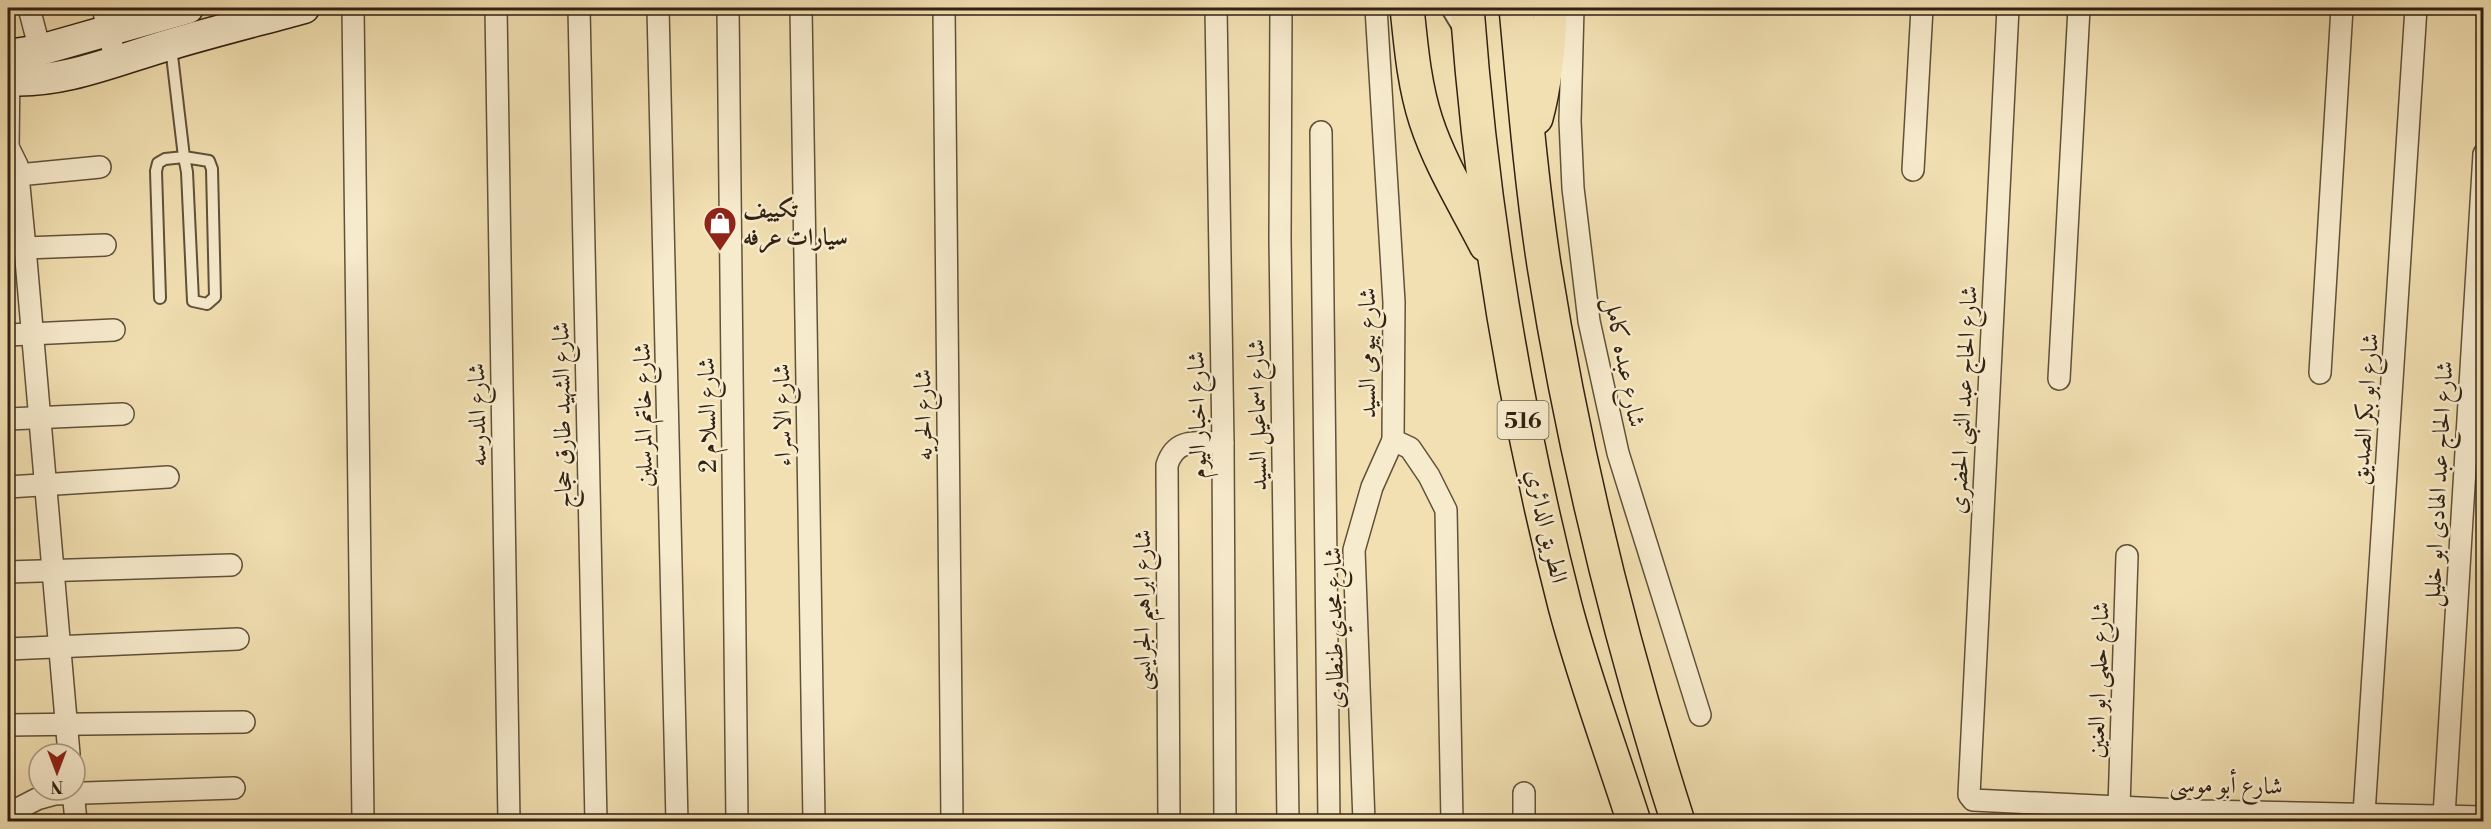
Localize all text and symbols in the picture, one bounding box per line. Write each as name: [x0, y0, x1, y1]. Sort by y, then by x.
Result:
place label: تكييف سيارات عرفه: [743, 195, 848, 254]
shop icon: تكييف سيارات عرفه: [702, 205, 738, 252]
street label: شارع الحاج عبد النبى الحضرى: [1943, 285, 1990, 515]
street label: شارع بيومى السيد: [1353, 288, 1387, 418]
street label: شارع عبده كامل: [1593, 294, 1651, 431]
street label: شارع الشهيد طارق حجاج: [546, 321, 585, 509]
street label: شارع ابو بكر الصديق: [2346, 332, 2390, 486]
street label: شارع اسماعيل السيد: [1242, 339, 1278, 491]
street label: شارع خاتم المرسلين: [628, 342, 665, 487]
street label: شارع اخبار اليوم: [1182, 351, 1219, 479]
street label: شارع السلام 2: [692, 357, 729, 473]
street label: شارع الحاج عبد الهادى ابو خليل: [2418, 360, 2465, 608]
street label: شارع المدرسه: [462, 363, 498, 467]
street label: شارع الاسراء: [767, 363, 803, 467]
street label: شارع الحريه: [908, 369, 944, 461]
road number: 516: [1498, 401, 1549, 439]
street label: الطريق الدائري: [1515, 466, 1574, 587]
street label: شارع ابراهيم الجرايسى: [1128, 529, 1166, 691]
street label: شارع مجدي طنطاوى: [1319, 547, 1355, 709]
street label: شارع حلمى ابو العنين: [2081, 601, 2121, 759]
north arrow: [27, 742, 87, 802]
street label: شارع أبو موسى: [2169, 767, 2283, 806]
text: N: [50, 776, 63, 796]

